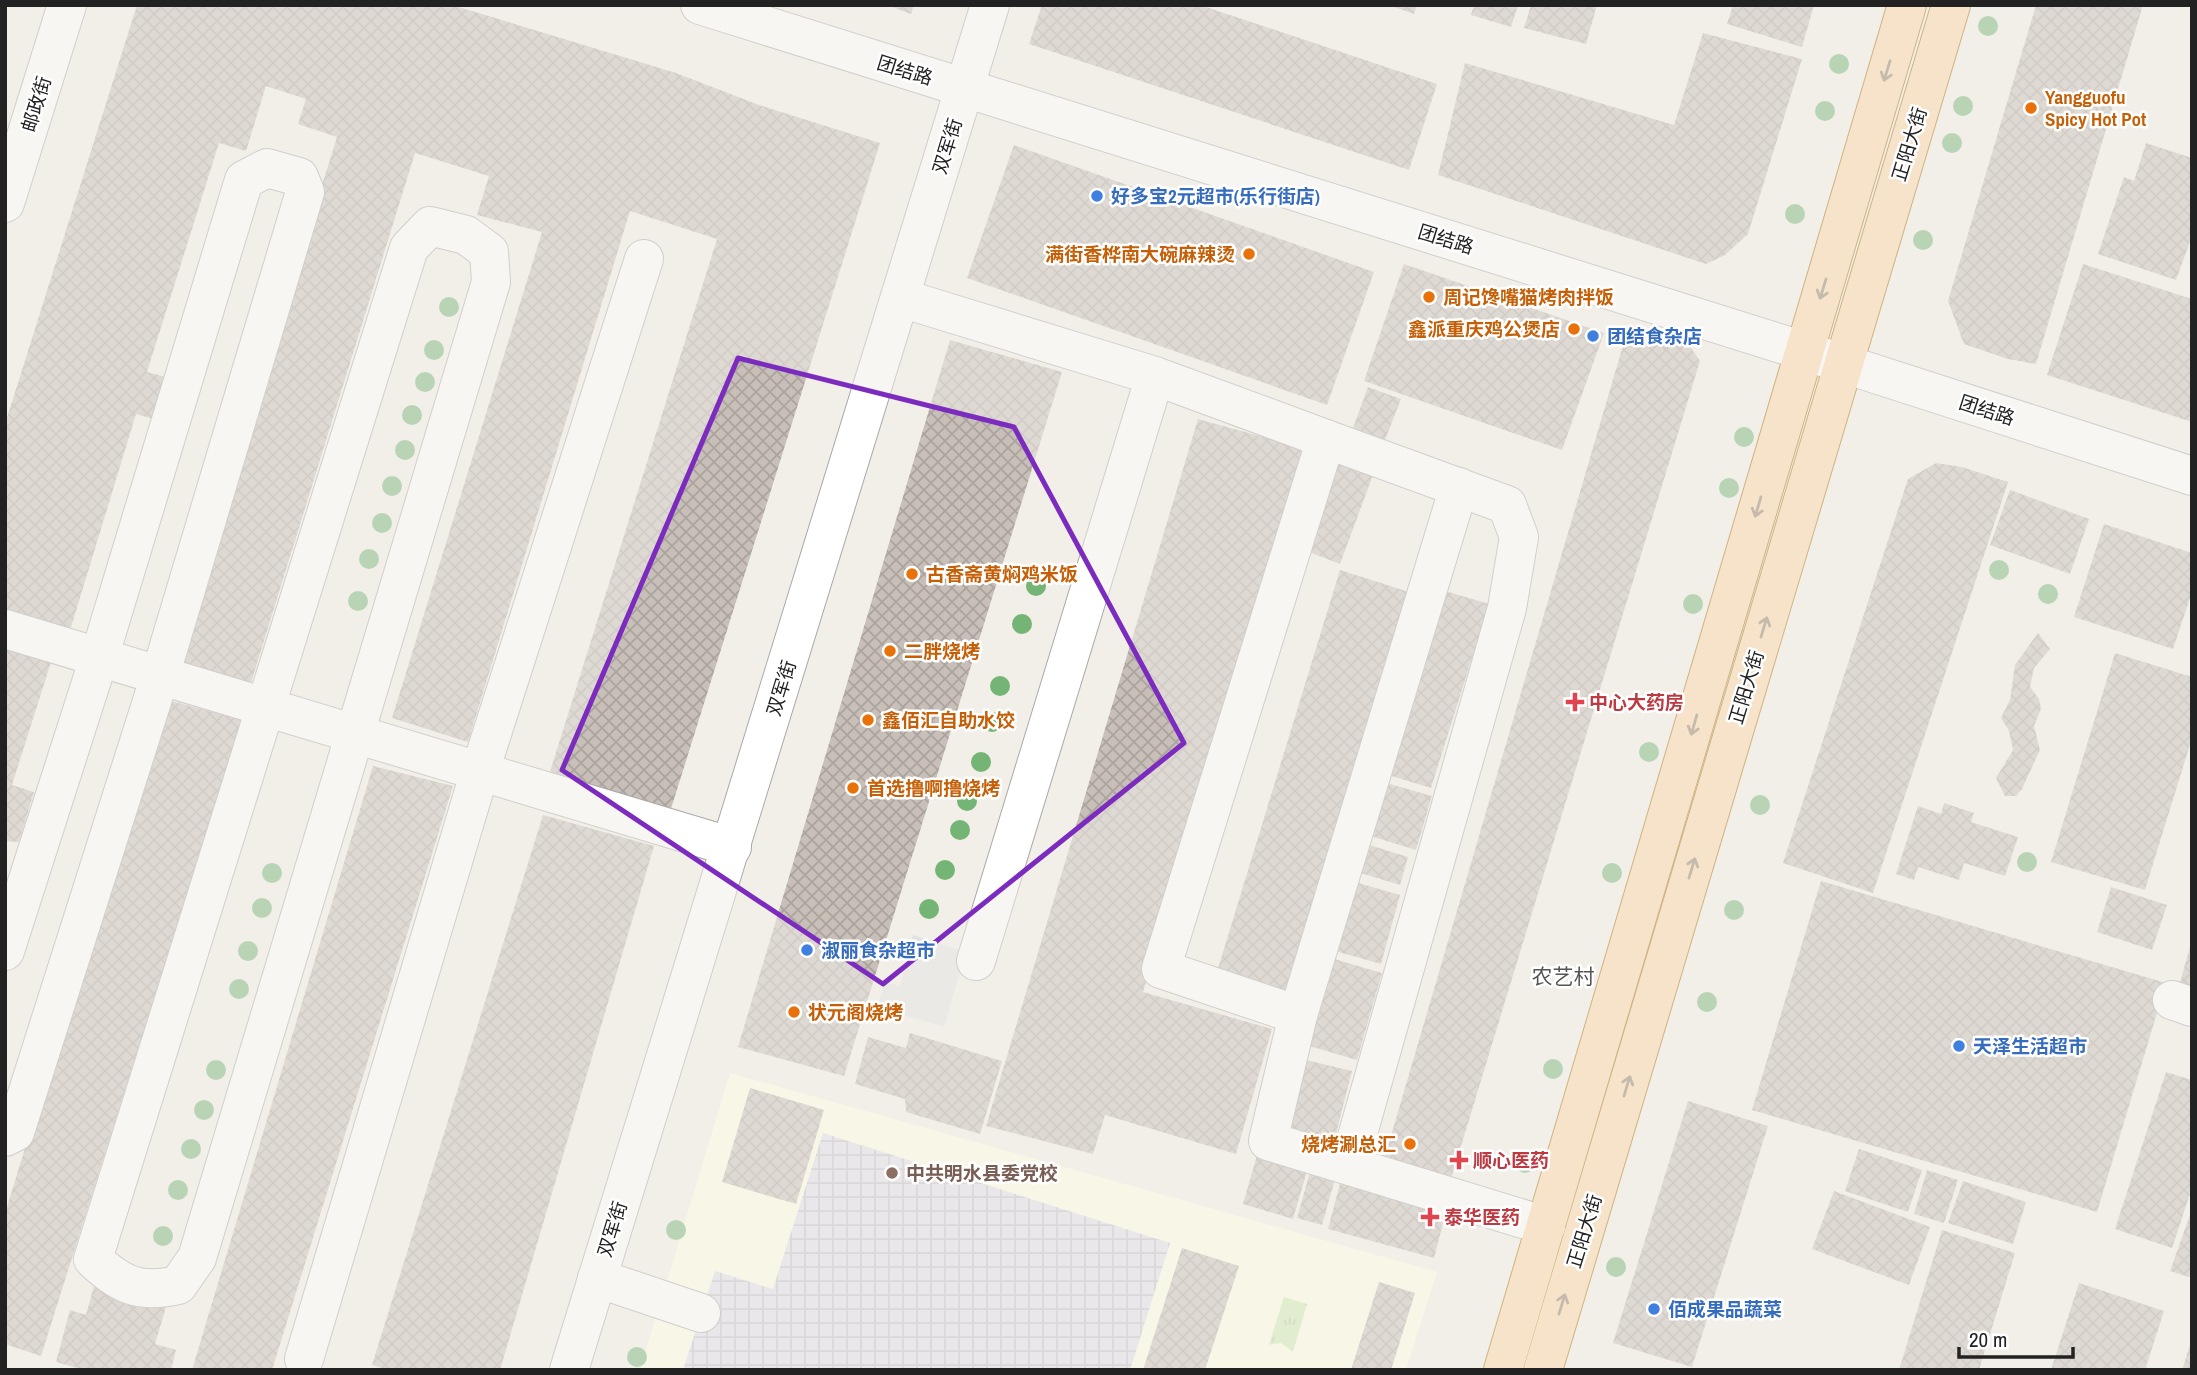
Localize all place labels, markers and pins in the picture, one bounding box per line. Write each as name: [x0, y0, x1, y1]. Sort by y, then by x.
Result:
place label: Yangguofu Spicy Hot Pot: [2045, 84, 2146, 132]
marker: Yangguofu Spicy Hot Pot: [2023, 100, 2039, 116]
place label: 好多宝2元超市(乐行街店): [1111, 183, 1320, 209]
marker: 好多宝2元超市(乐行街店): [1089, 188, 1105, 204]
place label: 满街香桦南大碗麻辣烫: [1045, 241, 1235, 267]
marker: 满街香桦南大碗麻辣烫: [1241, 246, 1257, 262]
place label: 周记馋嘴猫烤肉拌饭: [1443, 284, 1614, 310]
marker: 周记馋嘴猫烤肉拌饭: [1421, 289, 1437, 305]
place label: 鑫派重庆鸡公煲店: [1408, 316, 1560, 342]
marker: 鑫派重庆鸡公煲店: [1566, 321, 1582, 337]
place label: 团结食杂店: [1607, 323, 1702, 349]
marker: 团结食杂店: [1585, 328, 1601, 344]
place label: 古香斋黄焖鸡米饭: [926, 561, 1078, 587]
marker: 古香斋黄焖鸡米饭: [904, 566, 920, 582]
place label: 二胖烧烤: [904, 638, 980, 664]
marker: 二胖烧烤: [882, 643, 898, 659]
place label: 中心大药房: [1589, 689, 1684, 715]
marker: 中心大药房: [1567, 694, 1583, 710]
place label: 鑫佰汇自助水饺: [882, 707, 1015, 733]
marker: 鑫佰汇自助水饺: [860, 712, 876, 728]
place label: 首选撸啊撸烧烤: [867, 775, 1000, 801]
marker: 首选撸啊撸烧烤: [845, 780, 861, 796]
place label: 淑丽食杂超市: [821, 937, 935, 963]
marker: 淑丽食杂超市: [799, 942, 815, 958]
place label: 状元阁烧烤: [808, 999, 903, 1025]
marker: 状元阁烧烤: [786, 1004, 802, 1020]
place label: 天泽生活超市: [1973, 1033, 2087, 1059]
marker: 天泽生活超市: [1951, 1038, 1967, 1054]
place label: 烧烤涮总汇: [1301, 1131, 1396, 1157]
marker: 烧烤涮总汇: [1402, 1136, 1418, 1152]
place label: 顺心医药: [1473, 1147, 1549, 1173]
marker: 顺心医药: [1451, 1152, 1467, 1168]
place label: 中共明水县委党校: [906, 1160, 1058, 1186]
marker: 中共明水县委党校: [884, 1165, 900, 1181]
place label: 泰华医药: [1444, 1204, 1520, 1230]
marker: 泰华医药: [1422, 1209, 1438, 1225]
place label: 佰成果品蔬菜: [1668, 1296, 1782, 1322]
marker: 佰成果品蔬菜: [1646, 1301, 1662, 1317]

